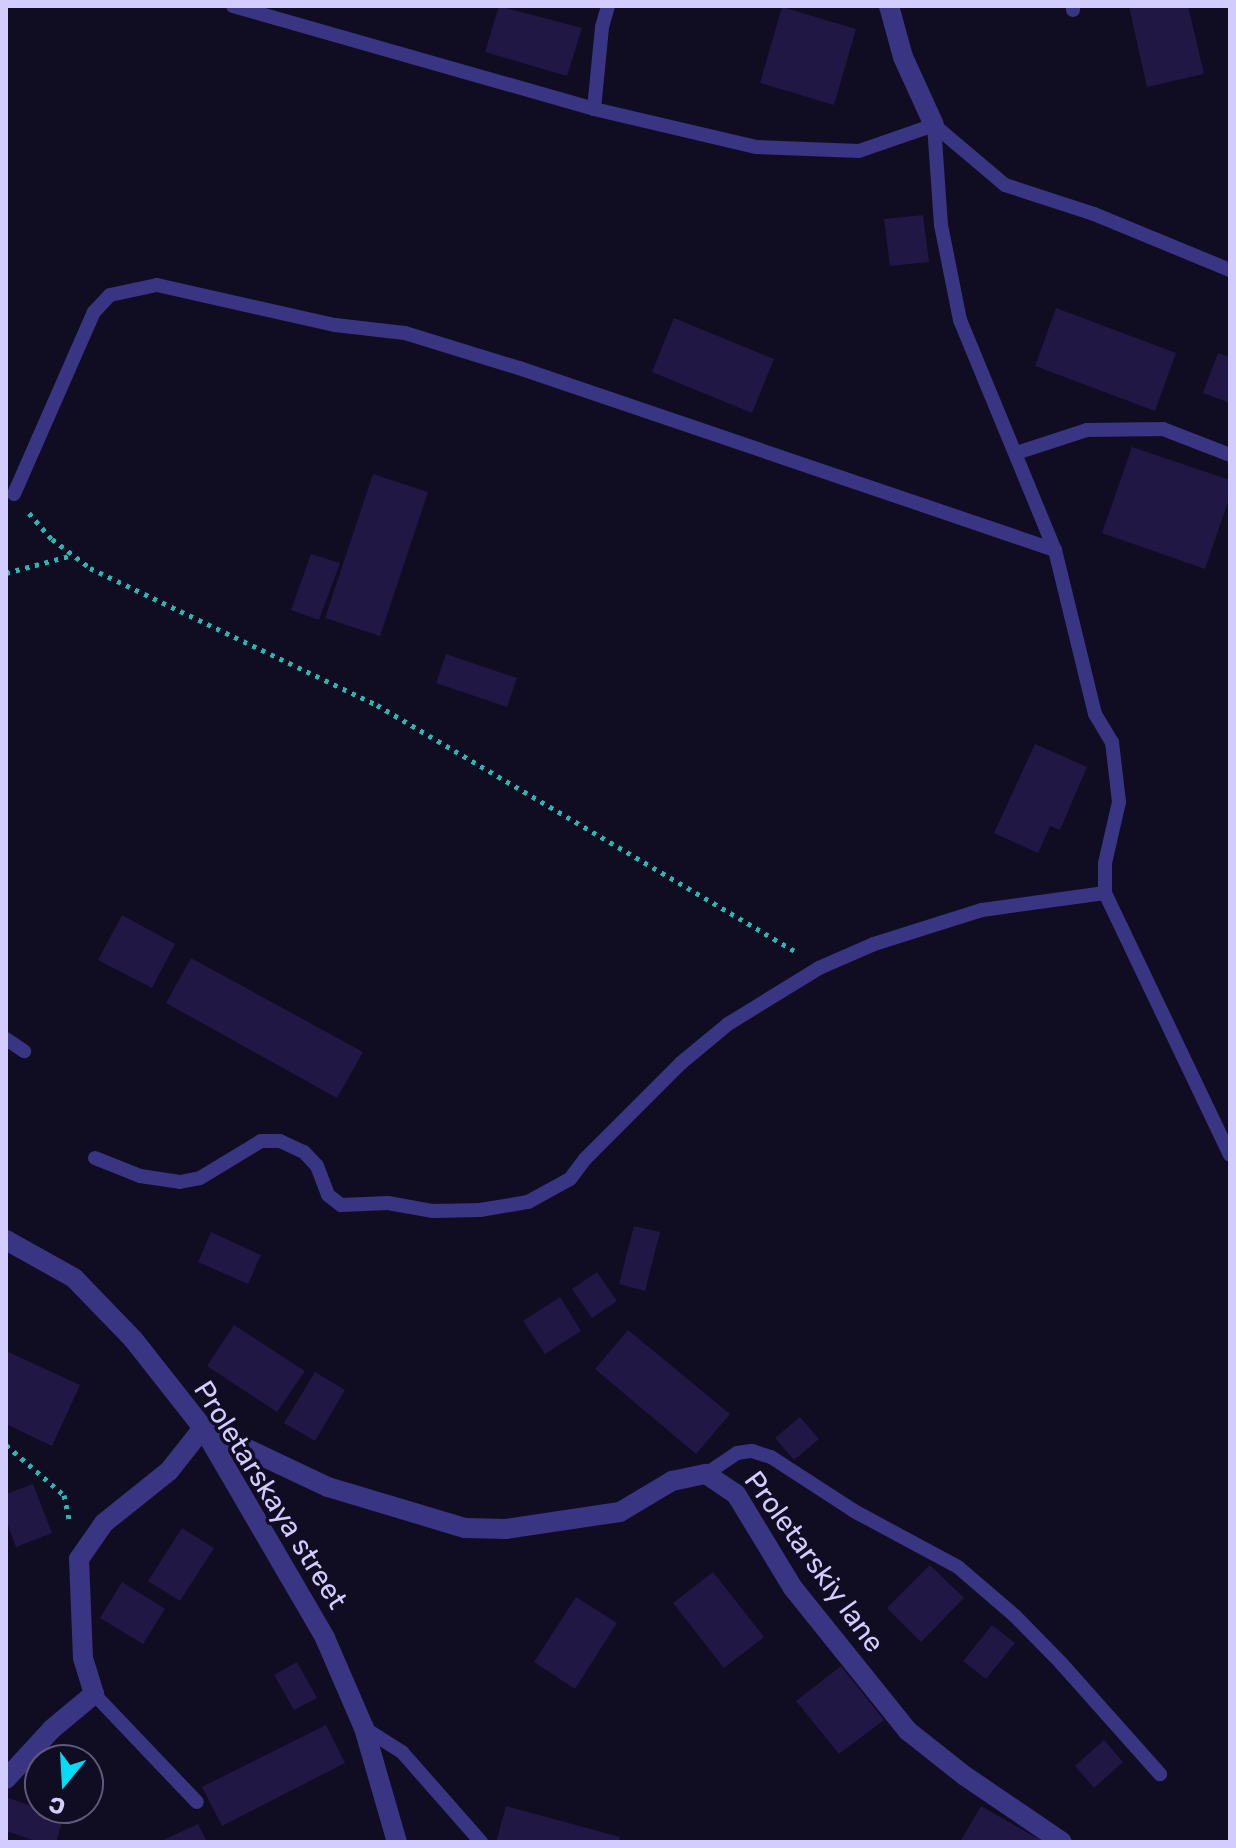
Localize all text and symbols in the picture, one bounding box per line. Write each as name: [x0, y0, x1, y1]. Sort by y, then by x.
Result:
street label: Proletarskaya street: [186, 1375, 354, 1615]
street label: Proletarskiy lane: [737, 1465, 891, 1659]
north arrow: [24, 1744, 104, 1824]
text: С: [46, 1790, 69, 1821]

